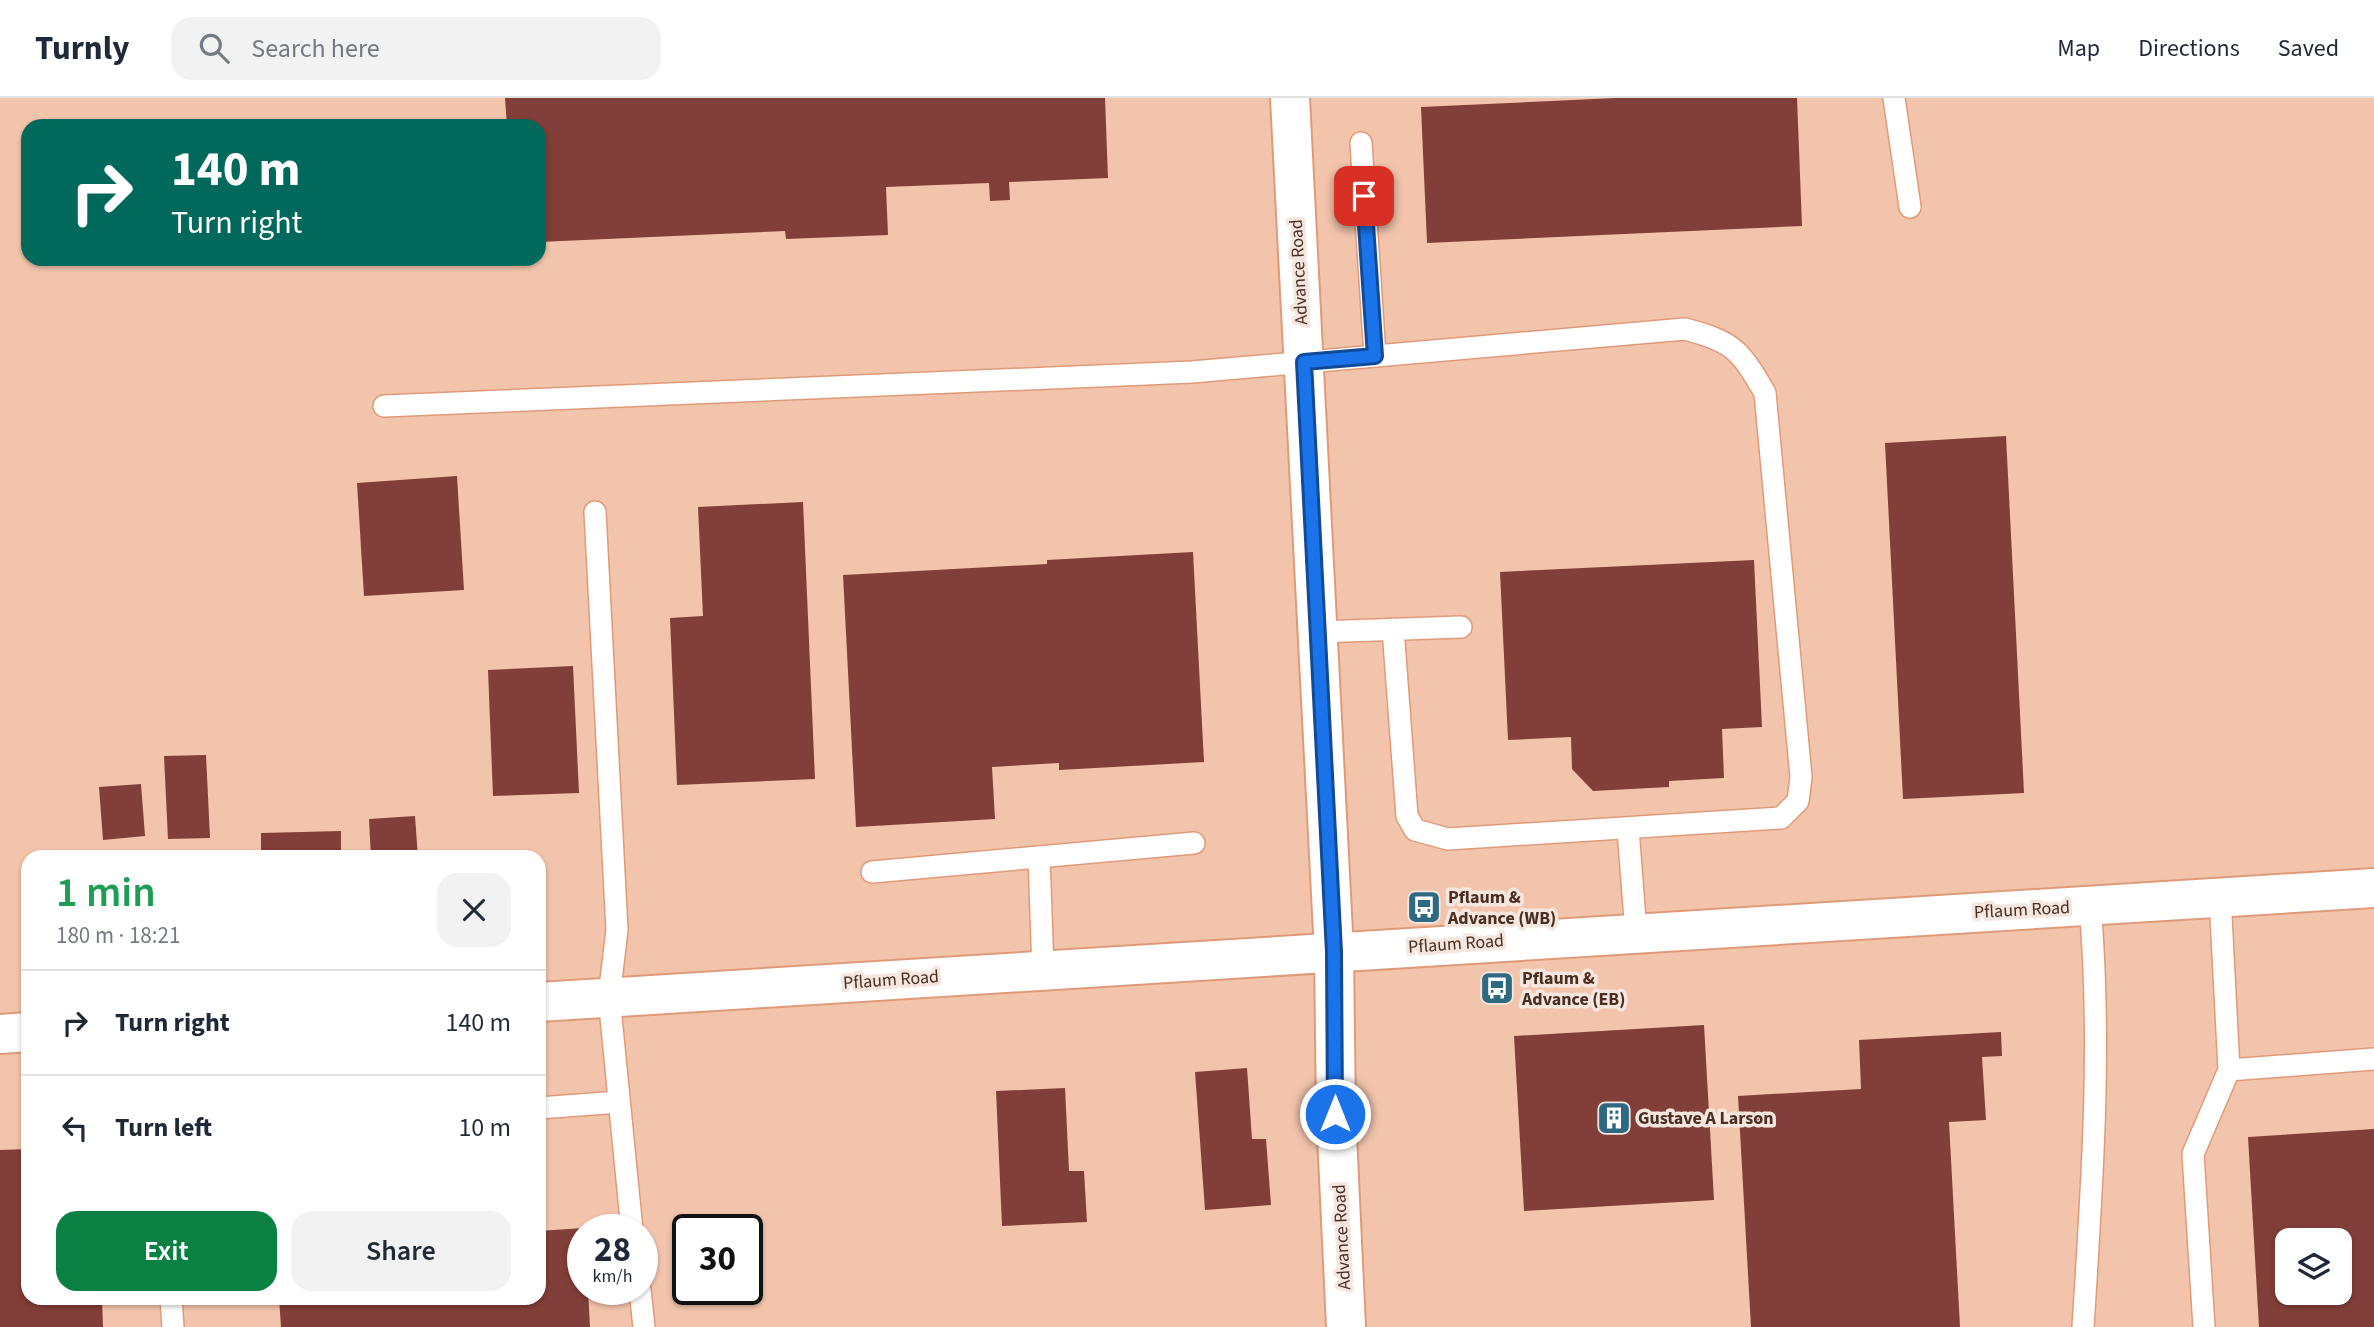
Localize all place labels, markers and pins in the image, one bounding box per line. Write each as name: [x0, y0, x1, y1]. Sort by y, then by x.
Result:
pin: [1334, 166, 1394, 226]
place label: Pflaum & Advance (WB): [1447, 885, 1556, 931]
bus stop icon: Pflaum & Advance (WB): [1405, 888, 1443, 926]
place label: Pflaum & Advance (EB): [1521, 966, 1625, 1012]
bus stop icon: Pflaum & Advance (EB): [1478, 969, 1516, 1007]
building icon: Gustave A Larson: [1595, 1099, 1633, 1137]
place label: Gustave A Larson: [1638, 1106, 1774, 1131]

